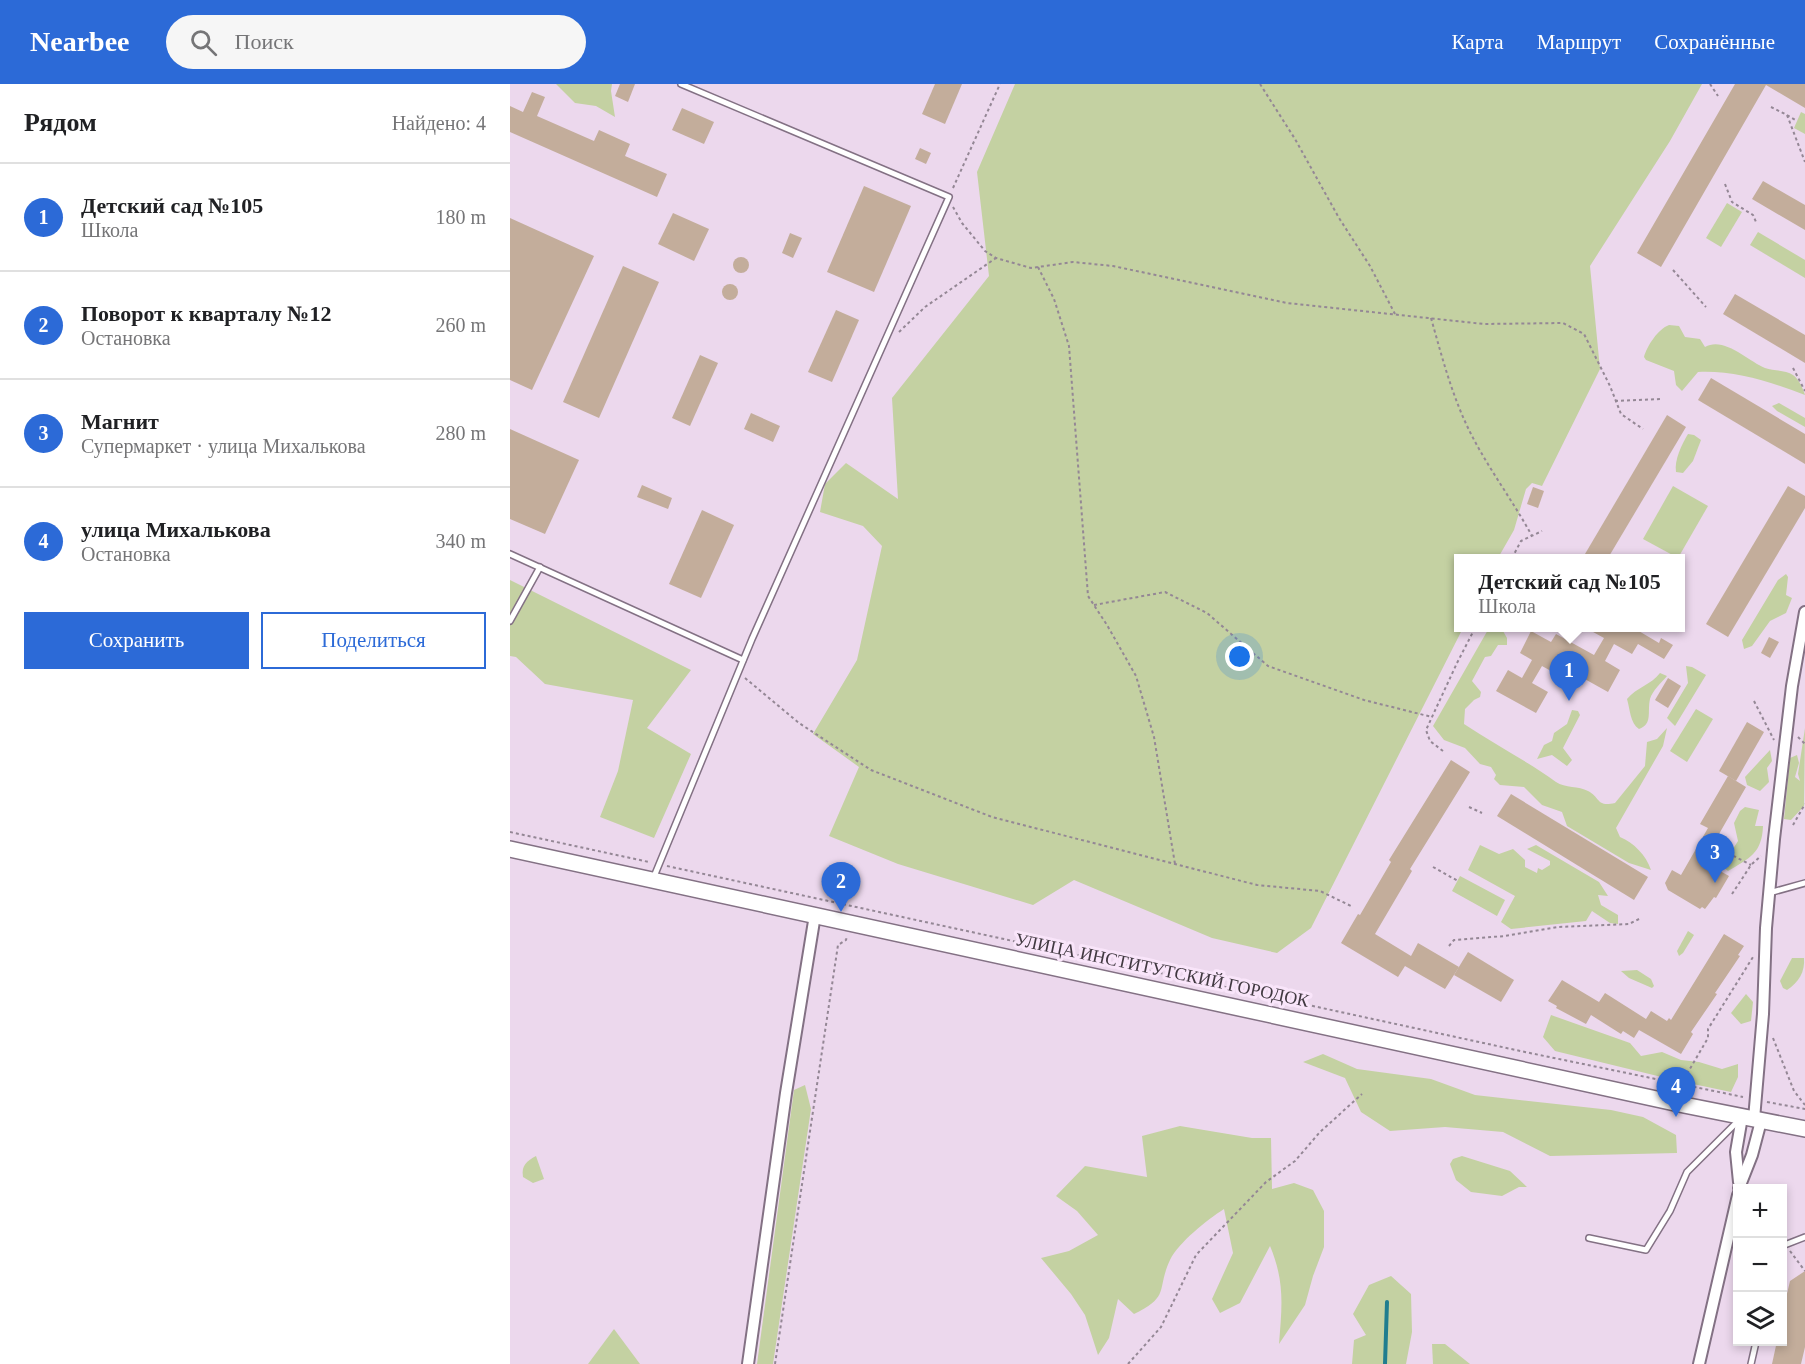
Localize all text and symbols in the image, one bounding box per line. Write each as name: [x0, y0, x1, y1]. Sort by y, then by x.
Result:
search box: [166, 15, 586, 69]
text: Nearbee: [30, 26, 130, 57]
icon: search: [187, 26, 220, 59]
text: Поиск: [235, 29, 294, 54]
text: Карта: [1452, 30, 1504, 54]
text: Маршрут: [1537, 30, 1621, 54]
text: Сохранённые: [1654, 30, 1775, 54]
text: Рядом: [24, 108, 97, 137]
text: Найдено: 4: [392, 112, 486, 134]
text: Детский сад №105: [81, 193, 263, 218]
text: 1: [39, 206, 49, 228]
text: 180 m: [435, 206, 486, 228]
text: Школа: [81, 219, 138, 241]
text: Поворот к кварталу №12: [81, 301, 331, 326]
text: 2: [39, 314, 49, 336]
text: 260 m: [435, 314, 486, 336]
text: Остановка: [81, 327, 171, 349]
text: Магнит: [81, 409, 159, 434]
text: 3: [39, 422, 49, 444]
text: 280 m: [435, 422, 486, 444]
text: Супермаркет · улица Михалькова: [81, 435, 366, 457]
text: улица Михалькова: [81, 517, 271, 542]
text: 4: [39, 530, 49, 552]
text: 340 m: [435, 530, 486, 552]
text: Остановка: [81, 543, 171, 565]
popup: [1454, 554, 1685, 632]
text: Детский сад №105: [1478, 569, 1661, 594]
text: Школа: [1478, 595, 1536, 617]
button: Сохранить: [24, 612, 249, 669]
button: Поделиться: [261, 612, 486, 669]
your location: [1225, 642, 1254, 671]
pin: 1: [1550, 652, 1588, 701]
pin: 3: [1696, 834, 1734, 883]
pin: 2: [822, 862, 860, 912]
street label: УЛИЦА ИНСТИТУТСКИЙ ГОРОДОК: [1013, 929, 1312, 1011]
pin: 4: [1656, 1068, 1696, 1117]
map controls: [1733, 1184, 1787, 1346]
button: +: [1733, 1184, 1787, 1238]
button: −: [1733, 1238, 1787, 1292]
button: layers: [1733, 1292, 1787, 1346]

